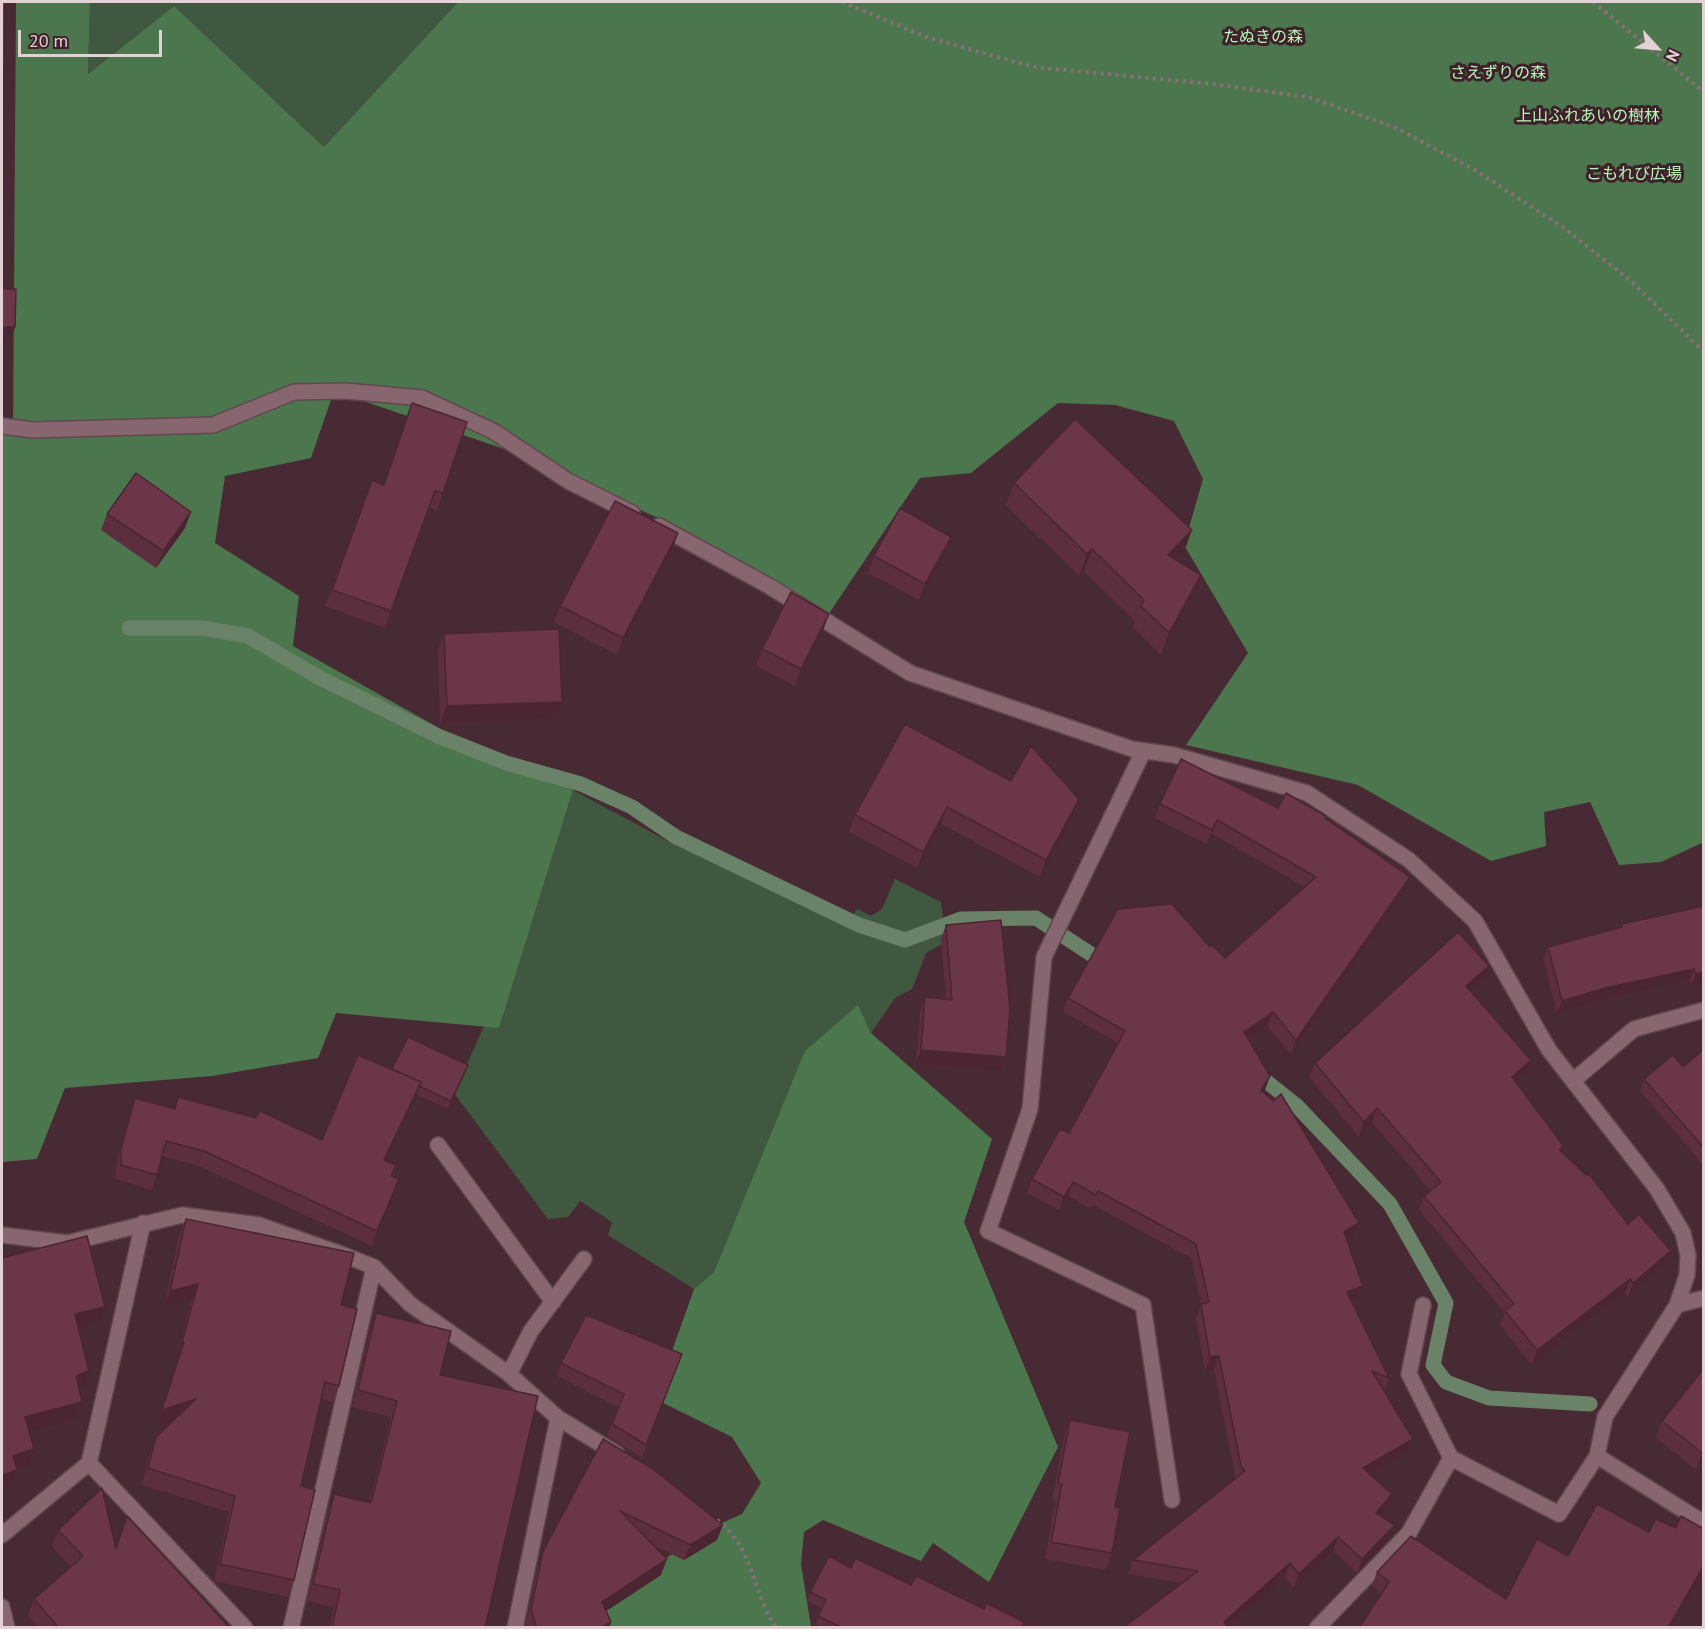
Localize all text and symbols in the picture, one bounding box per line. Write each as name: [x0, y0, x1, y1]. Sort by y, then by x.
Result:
scale bar: [21, 18, 165, 56]
north arrow: [1627, 18, 1687, 78]
park label: たぬきの森: [1223, 27, 1303, 47]
text: 20 m: [29, 29, 68, 52]
text: N: [1662, 47, 1684, 65]
park label: さえずりの森: [1450, 63, 1546, 83]
park label: 上山ふれあいの樹林: [1516, 106, 1660, 126]
park label: こもれび広場: [1586, 164, 1682, 184]

